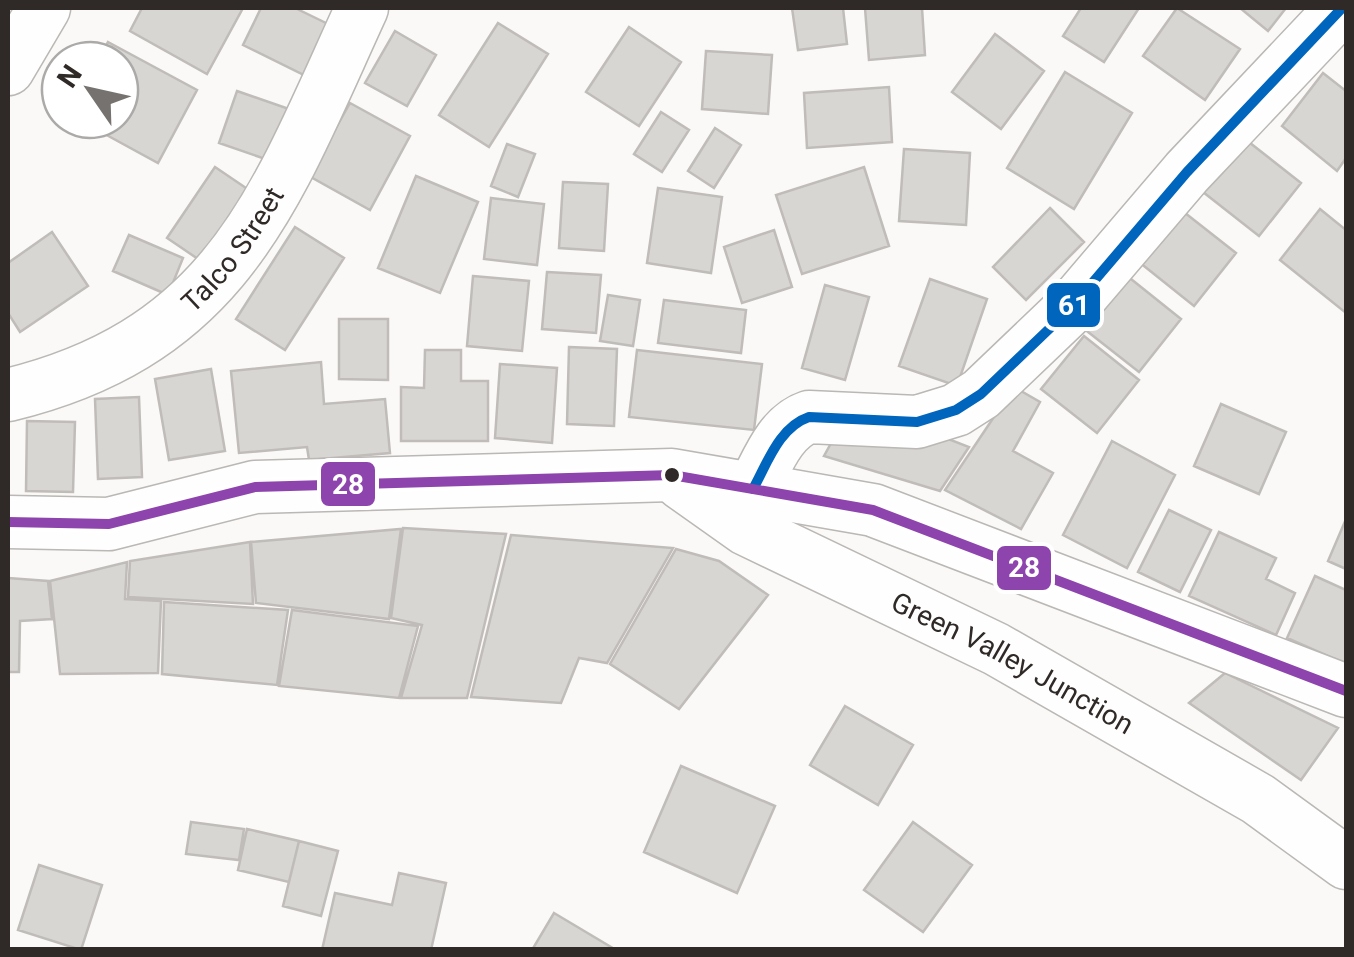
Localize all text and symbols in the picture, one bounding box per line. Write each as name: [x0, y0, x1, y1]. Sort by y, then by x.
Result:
north arrow: [40, 40, 140, 140]
text: N: [50, 59, 89, 94]
street label: Talco Street: [175, 181, 290, 319]
line badge: 61: [1045, 281, 1102, 329]
text: 61: [1058, 289, 1090, 322]
line badge: 28: [319, 460, 377, 508]
unlabelled marker: [662, 465, 682, 485]
text: 28: [332, 468, 364, 501]
line badge: 28: [995, 544, 1053, 592]
text: 28: [1008, 551, 1040, 584]
street label: Green Valley Junction: [886, 585, 1140, 741]

